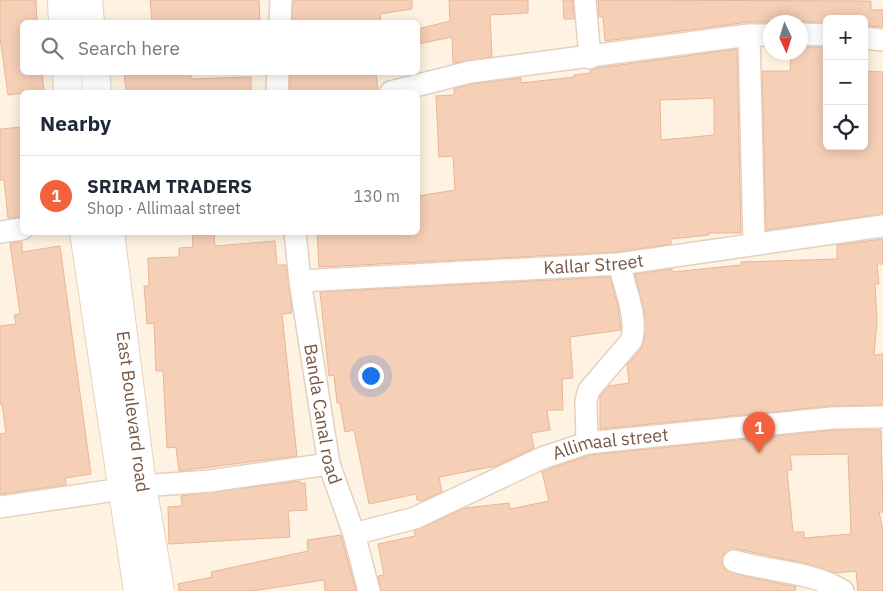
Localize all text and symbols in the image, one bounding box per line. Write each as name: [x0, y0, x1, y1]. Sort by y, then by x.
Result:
north arrow: [763, 15, 808, 60]
map controls: [823, 15, 868, 150]
button: +: [823, 15, 868, 60]
search box: [20, 20, 420, 75]
icon: search: [38, 34, 66, 62]
text: Search here: [78, 36, 180, 60]
button: −: [823, 60, 868, 105]
button: locate: [823, 105, 868, 150]
text: Nearby: [40, 109, 111, 137]
text: SRIRAM TRADERS: [87, 174, 252, 198]
text: 1: [51, 186, 61, 206]
text: 130 m: [353, 186, 400, 206]
text: Shop · Allimaal street: [87, 198, 241, 218]
street label: Kallar Street: [543, 249, 645, 279]
street label: East Boulevard road: [112, 330, 155, 494]
street label: Banda Canal road: [299, 342, 347, 487]
your location: [358, 363, 384, 389]
pin: 1: [743, 412, 775, 453]
street label: Allimaal street: [549, 423, 669, 465]

